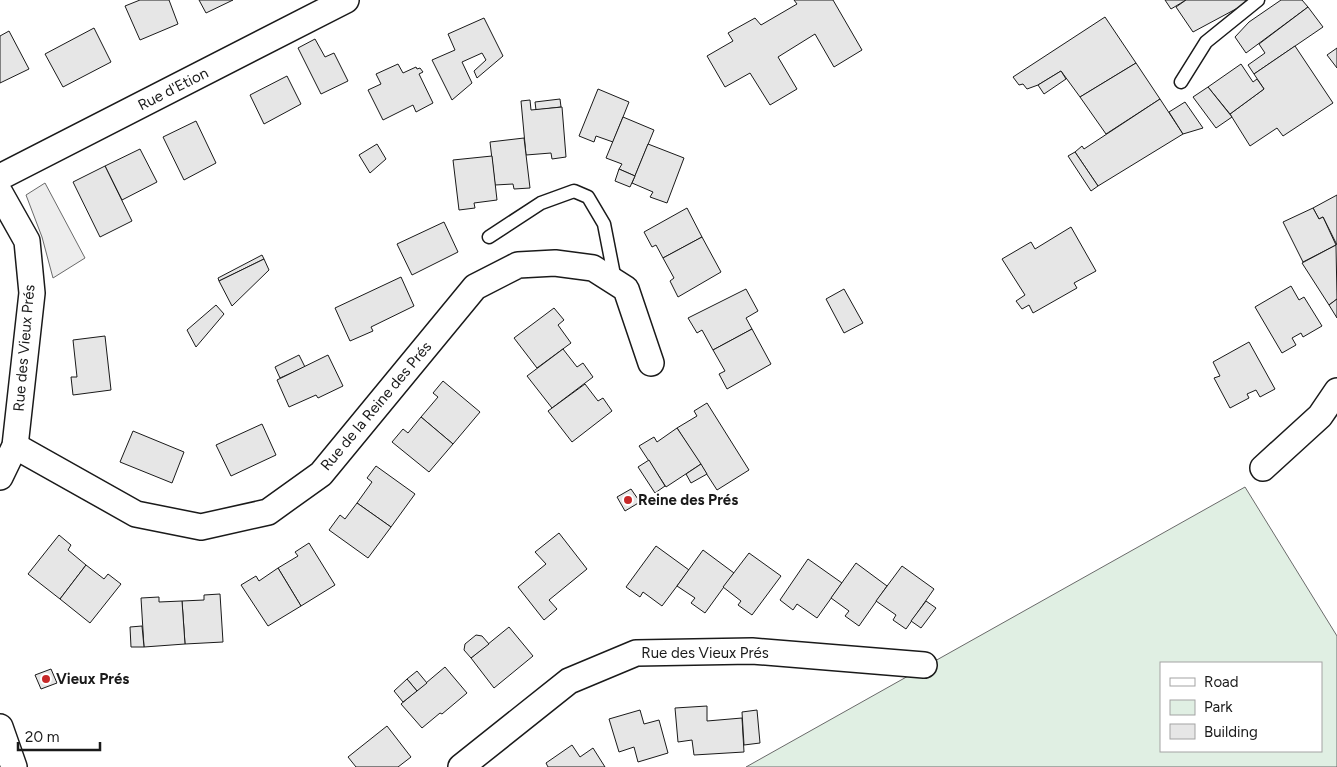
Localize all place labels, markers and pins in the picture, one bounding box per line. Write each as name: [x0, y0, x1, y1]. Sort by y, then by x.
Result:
place label: Reine des Prés: [638, 491, 738, 509]
marker: Reine des Prés: [622, 494, 634, 506]
place label: Vieux Prés: [56, 670, 129, 688]
marker: Vieux Prés: [40, 673, 52, 685]

